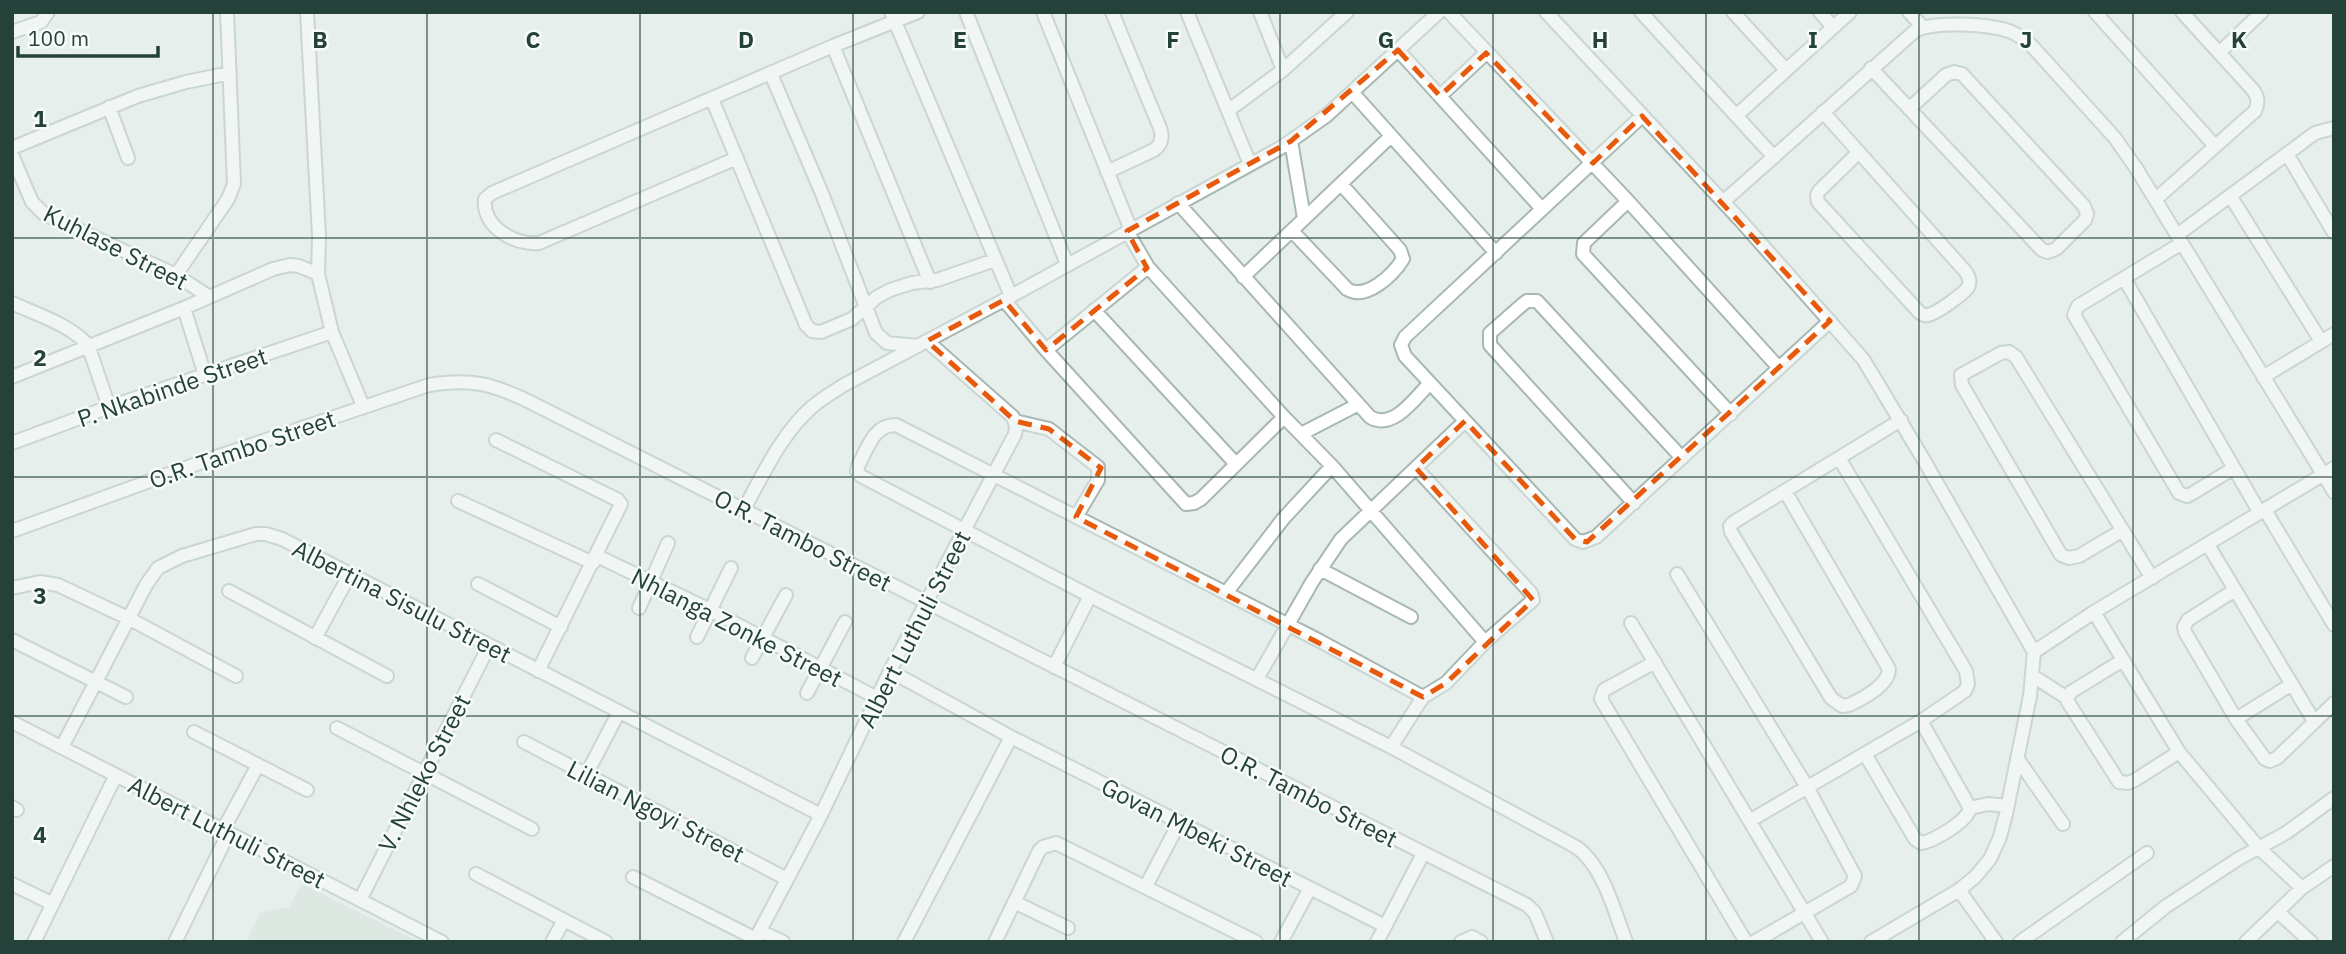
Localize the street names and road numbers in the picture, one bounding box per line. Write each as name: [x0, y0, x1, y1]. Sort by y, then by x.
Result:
street label: Kuhlase Street: [38, 197, 194, 297]
street label: P. Nkabinde Street: [73, 340, 271, 434]
street label: O.R. Tambo Street: [145, 402, 339, 496]
street label: O.R. Tambo Street: [709, 481, 897, 599]
street label: Albert Luthuli Street: [850, 525, 978, 733]
street label: Albertina Sisulu Street: [287, 532, 517, 670]
street label: Nhlanga Zonke Street: [626, 560, 848, 694]
street label: V. Nhleko Street: [371, 689, 477, 857]
street label: O.R. Tambo Street: [1215, 737, 1403, 855]
street label: Lilian Ngoyi Street: [562, 752, 750, 870]
street label: Albert Luthuli Street: [123, 768, 331, 896]
street label: Govan Mbeki Street: [1096, 770, 1298, 894]

